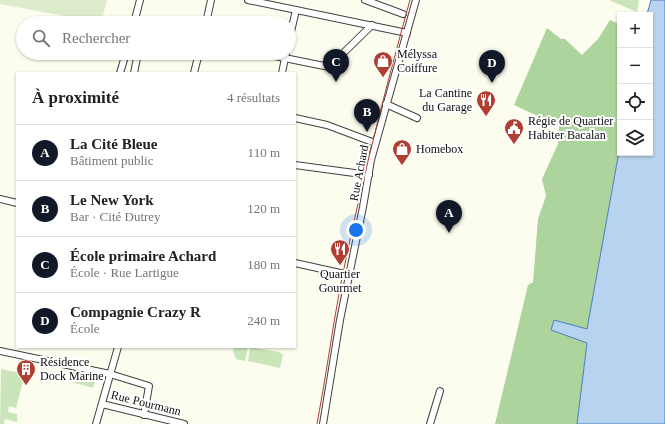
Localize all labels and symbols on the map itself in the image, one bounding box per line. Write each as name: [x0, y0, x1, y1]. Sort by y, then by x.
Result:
place label: Mélyssa Coiffure: [397, 47, 438, 75]
pin: C: [323, 49, 349, 82]
shop icon: Mélyssa Coiffure: [372, 50, 394, 78]
pin: D: [479, 50, 505, 83]
place label: La Cantine du Garage: [419, 86, 472, 114]
restaurant icon: La Cantine du Garage: [475, 89, 497, 117]
pin: B: [354, 99, 380, 132]
place label: Régie de Quartier Habiter Bacalan: [528, 114, 613, 142]
public building icon: Régie de Quartier Habiter Bacalan: [503, 117, 525, 145]
shop icon: Homebox: [391, 138, 413, 166]
place label: Homebox: [416, 142, 463, 156]
street label: Rue Achard: [347, 144, 371, 202]
pin: A: [436, 200, 462, 233]
your location: [346, 220, 366, 240]
restaurant icon: Quartier Gourmet: [329, 238, 351, 266]
place label: Quartier Gourmet: [319, 267, 362, 295]
place label: Résidence Dock Marine: [40, 355, 104, 383]
building icon: Résidence Dock Marine: [15, 358, 37, 386]
street label: Rue Pourmann: [110, 388, 182, 418]

